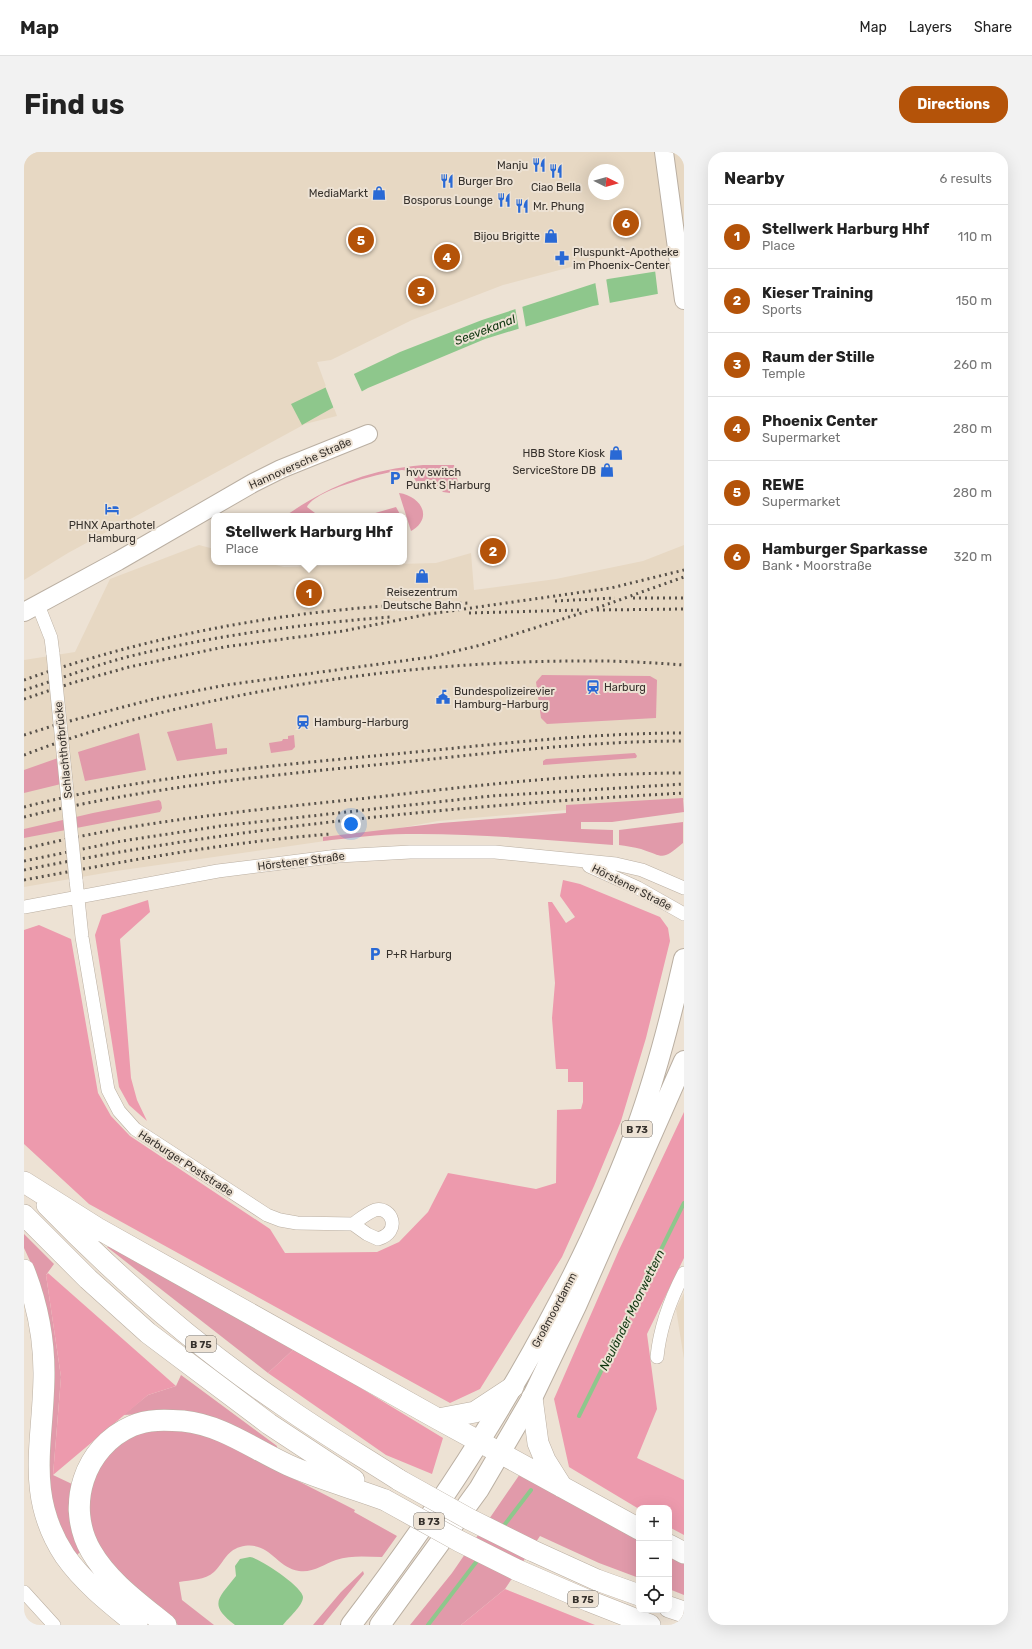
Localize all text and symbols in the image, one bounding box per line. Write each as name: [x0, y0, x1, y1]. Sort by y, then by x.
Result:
text: Map: [20, 16, 59, 39]
text: Map: [860, 19, 887, 36]
text: Layers: [909, 19, 952, 36]
text: Share: [974, 19, 1012, 36]
button: Directions: [899, 86, 1008, 123]
text: Find us: [24, 88, 124, 121]
restaurant icon: Manju: [531, 157, 547, 173]
place label: Manju: [497, 159, 528, 172]
restaurant icon: Ciao Bella: [548, 163, 564, 179]
north arrow: [588, 164, 624, 200]
text: Nearby: [724, 168, 785, 188]
text: 6 results: [940, 171, 992, 186]
restaurant icon: Burger Bro: [439, 173, 455, 189]
place label: Burger Bro: [458, 175, 513, 188]
place label: Ciao Bella: [531, 181, 581, 194]
shop icon: MediaMarkt: [371, 185, 387, 201]
place label: MediaMarkt: [309, 187, 369, 200]
restaurant icon: Bosporus Lounge: [496, 192, 512, 208]
place label: Bosporus Lounge: [403, 194, 493, 207]
restaurant icon: Mr. Phung: [514, 198, 530, 214]
place label: Mr. Phung: [533, 200, 584, 213]
pin: 6: [613, 208, 639, 238]
text: Stellwerk Harburg Hhf: [762, 220, 929, 238]
pin: 5: [348, 225, 374, 255]
shop icon: Bijou Brigitte: [543, 228, 559, 244]
text: 1: [734, 229, 740, 244]
text: 110 m: [958, 229, 992, 244]
place label: Bijou Brigitte: [473, 230, 540, 243]
text: Place: [762, 238, 795, 253]
pin: 4: [434, 242, 460, 272]
place label: Pluspunkt-Apotheke im Phoenix-Center: [573, 246, 679, 272]
pharmacy icon: Pluspunkt-Apotheke im Phoenix-Center: [554, 250, 570, 266]
pin: 3: [408, 276, 434, 306]
text: Kieser Training: [762, 284, 873, 302]
text: 2: [733, 293, 741, 308]
text: 150 m: [956, 293, 992, 308]
text: Sports: [762, 302, 802, 317]
water label: Seevekanal: [453, 312, 518, 348]
text: Raum der Stille: [762, 348, 875, 366]
text: 3: [733, 357, 741, 372]
text: 260 m: [954, 357, 992, 372]
text: Temple: [762, 366, 805, 381]
text: Phoenix Center: [762, 412, 878, 430]
text: 4: [733, 421, 741, 436]
text: 280 m: [953, 421, 992, 436]
text: Supermarket: [762, 430, 840, 445]
street label: Hannoversche Straße: [247, 435, 353, 492]
shop icon: HBB Store Kiosk: [608, 445, 624, 461]
place label: HBB Store Kiosk: [522, 447, 605, 460]
shop icon: ServiceStore DB: [599, 462, 615, 478]
place label: ServiceStore DB: [513, 464, 596, 477]
place label: hvv switch Punkt S Harburg: [406, 466, 490, 492]
parking icon: hvv switch Punkt S Harburg: [387, 470, 403, 486]
text: REWE: [762, 476, 804, 494]
text: 5: [733, 485, 741, 500]
text: 280 m: [953, 485, 992, 500]
text: Supermarket: [762, 494, 840, 509]
hotel icon: PHNX Aparthotel Hamburg: [104, 501, 120, 517]
popup: [211, 513, 407, 565]
place label: PHNX Aparthotel Hamburg: [69, 519, 155, 545]
text: Stellwerk Harburg Hhf: [225, 523, 393, 541]
pin: 2: [480, 536, 506, 566]
text: Hamburger Sparkasse: [762, 540, 928, 558]
text: Place: [225, 541, 259, 556]
text: 6: [733, 549, 741, 564]
text: 320 m: [954, 549, 992, 564]
text: Bank · Moorstraße: [762, 558, 872, 573]
shop icon: Reisezentrum Deutsche Bahn: [414, 568, 430, 584]
pin: 1: [296, 578, 322, 608]
place label: Reisezentrum Deutsche Bahn: [383, 586, 461, 612]
station icon: Harburg: [585, 679, 601, 695]
place label: Harburg: [604, 681, 646, 694]
place label: Bundespolizeirevier Hamburg-Harburg: [454, 685, 555, 711]
public building icon: Bundespolizeirevier Hamburg-Harburg: [435, 689, 451, 705]
street label: Schlachthofbrücke: [52, 701, 75, 799]
station icon: Hamburg-Harburg: [295, 714, 311, 730]
place label: Hamburg-Harburg: [314, 716, 409, 729]
your location: [341, 814, 361, 834]
street label: Hörstener Straße: [257, 850, 345, 873]
street label: Hörstener Straße: [590, 862, 674, 913]
parking icon: P+R Harburg: [367, 946, 383, 962]
place label: P+R Harburg: [386, 948, 452, 961]
road number: B 73: [622, 1121, 652, 1137]
street label: Harburger Poststraße: [136, 1128, 236, 1199]
water label: Neuländer Moorwettern: [597, 1247, 667, 1373]
street label: Großmoordamm: [529, 1270, 580, 1350]
road number: B 75: [186, 1336, 216, 1352]
map controls: [636, 1505, 672, 1613]
button: +: [636, 1505, 672, 1541]
road number: B 73: [414, 1513, 444, 1529]
button: −: [636, 1541, 672, 1577]
button: locate: [636, 1577, 672, 1613]
road number: B 75: [568, 1591, 598, 1607]

